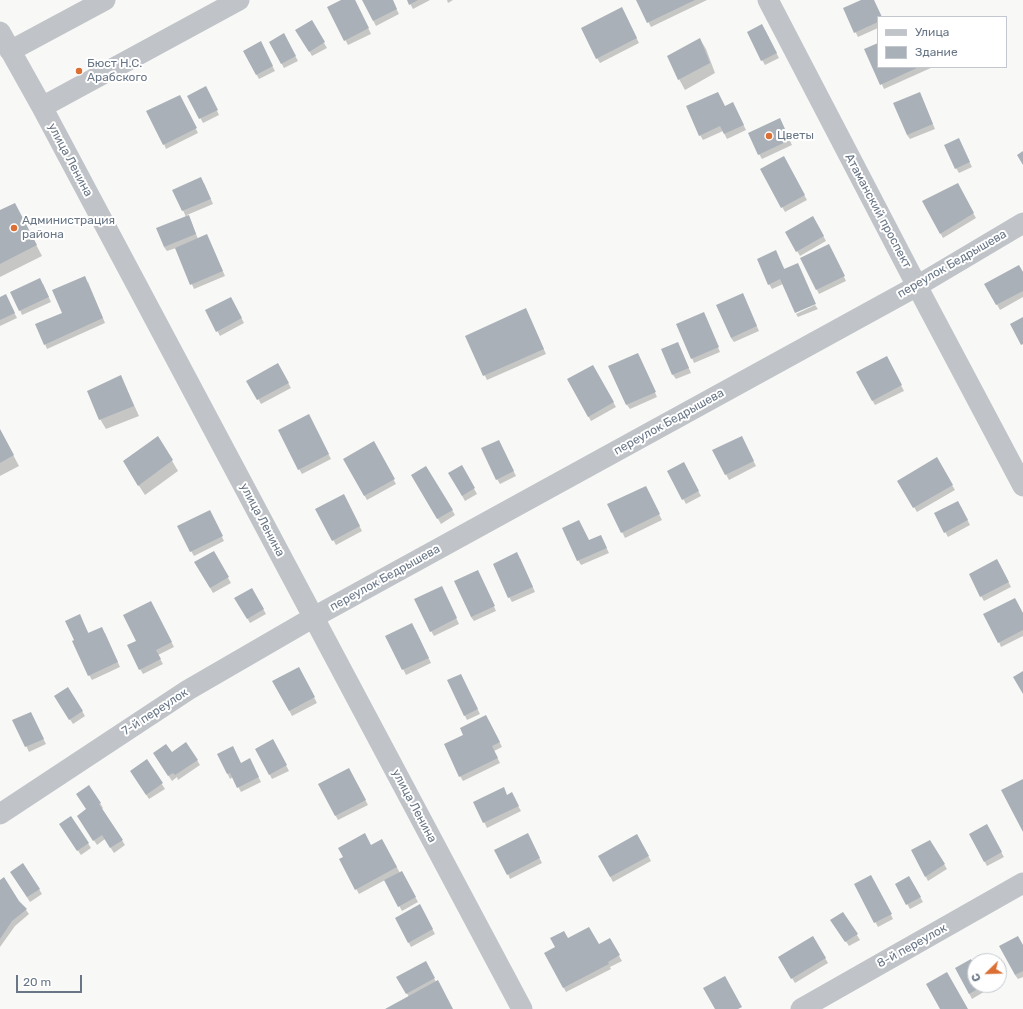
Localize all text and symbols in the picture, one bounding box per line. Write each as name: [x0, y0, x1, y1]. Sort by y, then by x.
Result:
legend: [877, 16, 1007, 68]
text: Улица: [915, 25, 949, 39]
text: Здание: [915, 45, 958, 59]
place label: Бюст Н.С. Арабского: [87, 57, 147, 85]
marker: Бюст Н.С. Арабского: [74, 66, 84, 76]
street label: улица Ленина: [45, 121, 95, 199]
place label: Цветы: [777, 129, 814, 143]
marker: Цветы: [764, 131, 774, 141]
street label: Атаманский проспект: [842, 151, 914, 271]
place label: Администрация района: [22, 214, 115, 242]
marker: Администрация района: [9, 223, 19, 233]
street label: переулок Бедрышева: [895, 227, 1009, 301]
street label: переулок Бедрышева: [611, 386, 727, 458]
street label: улица Ленина: [237, 481, 287, 559]
street label: переулок Бедрышева: [327, 542, 443, 614]
street label: 7-й переулок: [119, 685, 191, 739]
street label: улица Ленина: [389, 767, 439, 845]
street label: 8-й переулок: [875, 921, 949, 971]
north arrow: [967, 953, 1007, 993]
scale bar: [18, 967, 84, 993]
text: С: [969, 971, 984, 984]
text: 20 m: [23, 975, 51, 989]

